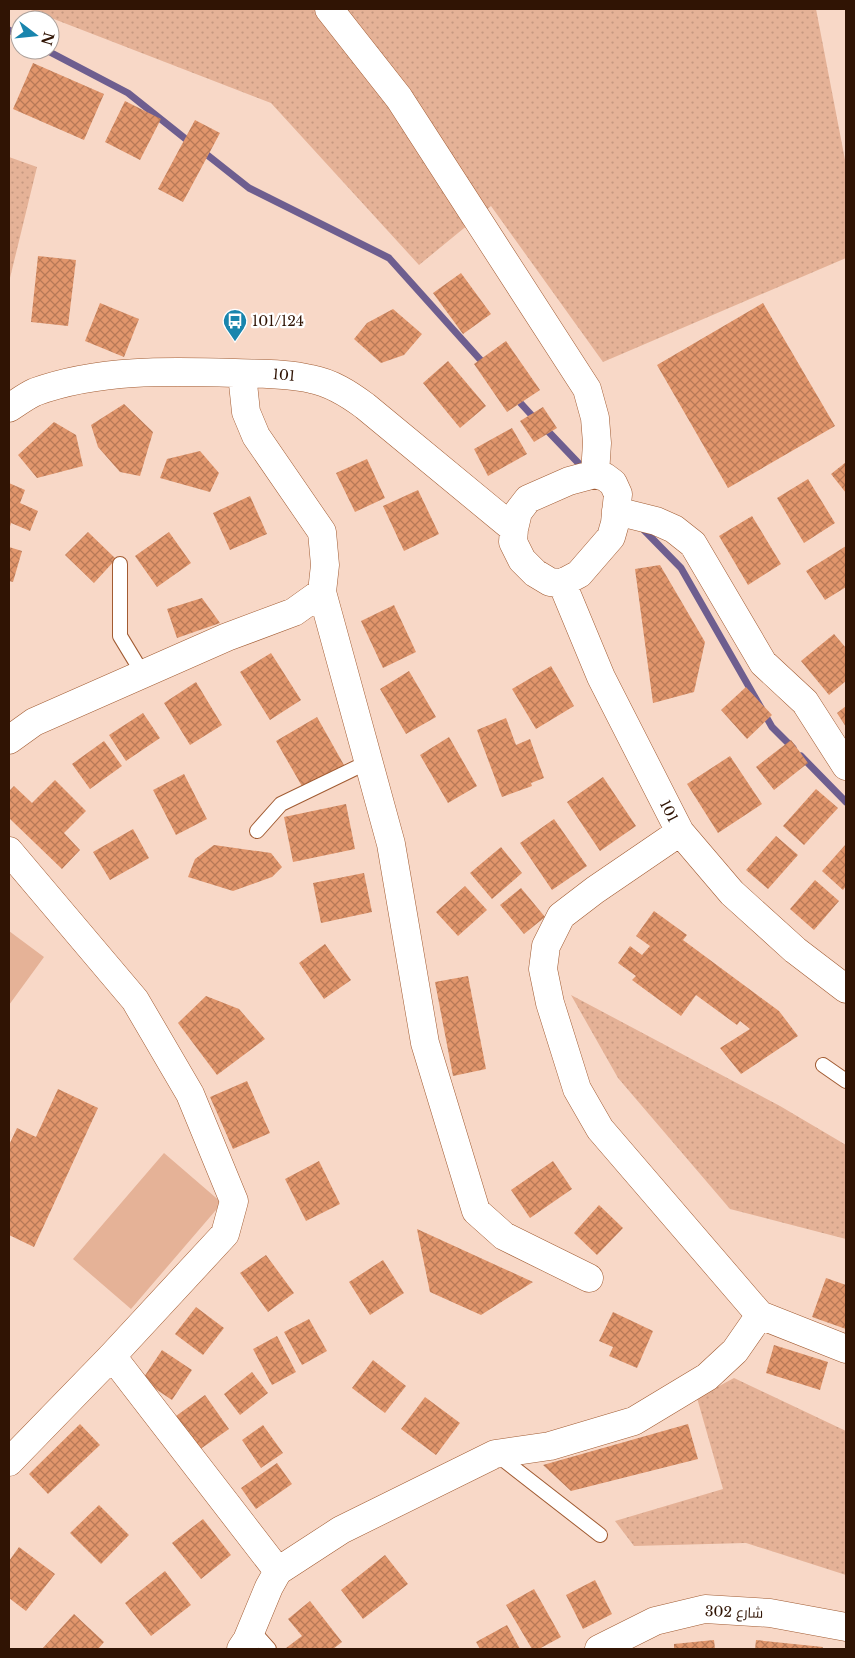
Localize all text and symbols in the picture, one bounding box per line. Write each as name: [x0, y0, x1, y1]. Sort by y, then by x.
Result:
north arrow: [10, 10, 60, 60]
text: N: [37, 30, 58, 47]
bus stop icon: 101/124: [222, 308, 248, 342]
place label: 101/124: [252, 312, 304, 330]
street label: 101: [272, 365, 296, 385]
street label: 101: [656, 797, 682, 825]
street label: شارع 302: [705, 1602, 763, 1622]

